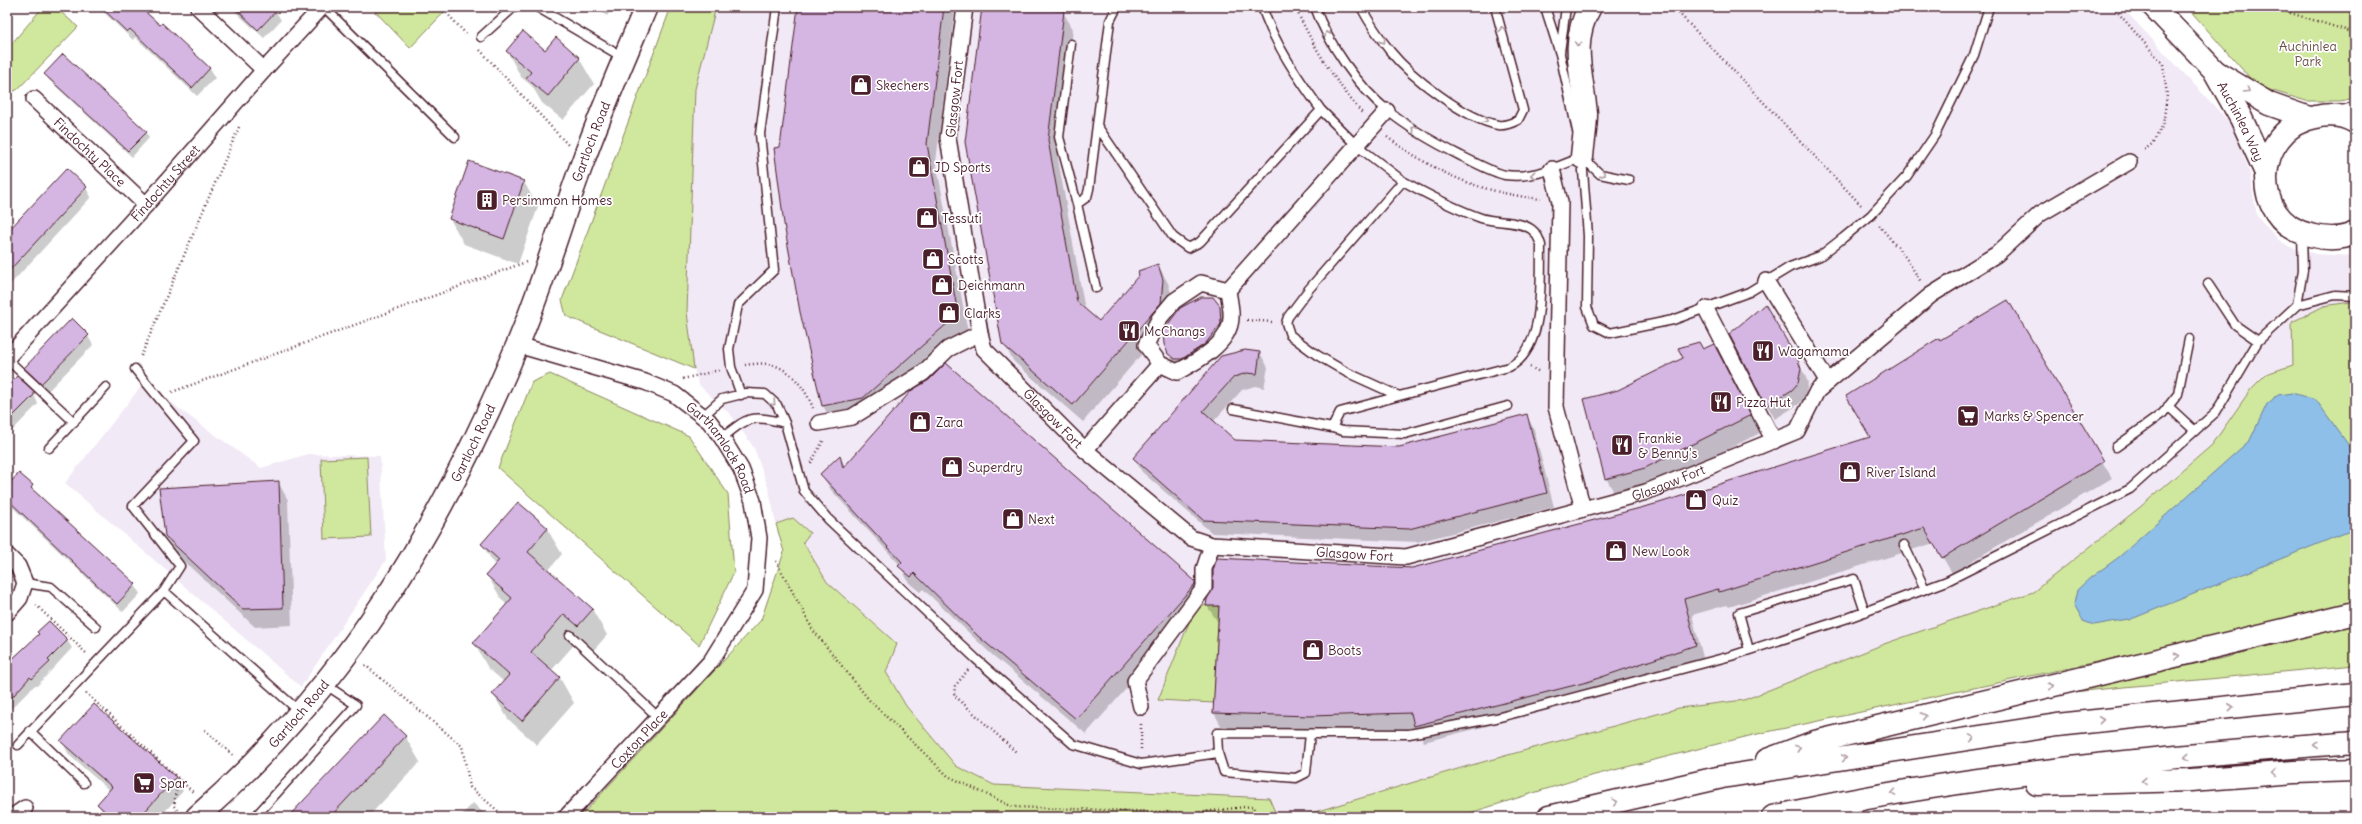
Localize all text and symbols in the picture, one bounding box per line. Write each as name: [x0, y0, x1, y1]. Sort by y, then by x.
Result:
one-way arrow: [1499, 26, 1507, 33]
one-way arrow: [1324, 31, 1332, 39]
one-way arrow: [1378, 37, 1386, 44]
park label: Auchinlea Park: [2279, 38, 2337, 70]
one-way arrow: [1574, 41, 1583, 47]
street label: Glasgow Fort: [942, 59, 967, 138]
shop icon: Skechers: [848, 72, 874, 98]
place label: Skechers: [876, 77, 929, 94]
street label: Auchinlea Way: [2213, 79, 2268, 164]
one-way arrow: [2243, 86, 2250, 93]
street label: Gartloch Road: [568, 99, 614, 184]
street label: Findochty Place: [50, 114, 129, 190]
one-way arrow: [1480, 115, 1488, 123]
one-way arrow: [1411, 127, 1418, 134]
street label: Findochty Street: [127, 141, 204, 225]
shop icon: JD Sports: [906, 154, 932, 180]
place label: JD Sports: [934, 159, 991, 176]
one-way arrow: [1599, 169, 1606, 177]
one-way arrow: [1529, 170, 1536, 179]
building icon: Persimmon Homes: [474, 187, 500, 213]
place label: Persimmon Homes: [502, 192, 612, 209]
shop icon: Tessuti: [914, 205, 940, 231]
place label: Tessuti: [942, 210, 982, 227]
shop icon: Scotts: [920, 246, 946, 272]
place label: Scotts: [948, 251, 984, 268]
shop icon: Deichmann: [929, 272, 955, 298]
place label: Deichmann: [958, 277, 1026, 294]
shop icon: Clarks: [936, 300, 962, 326]
place label: Clarks: [964, 305, 1001, 322]
restaurant icon: McChangs: [1116, 318, 1142, 344]
place label: McChangs: [1144, 323, 1205, 340]
restaurant icon: Wagamama: [1750, 338, 1776, 364]
place label: Wagamama: [1778, 343, 1849, 360]
street label: Glasgow Fort: [1019, 385, 1087, 452]
restaurant icon: Pizza Hut: [1708, 389, 1734, 415]
place label: Pizza Hut: [1736, 394, 1792, 411]
street label: Garthamlock Road: [682, 398, 758, 496]
one-way arrow: [769, 398, 776, 406]
street label: Gartloch Road: [447, 401, 499, 485]
supermarket icon: Marks & Spencer: [1955, 403, 1981, 429]
place label: Marks & Spencer: [1984, 408, 2084, 425]
shop icon: Zara: [907, 409, 933, 435]
place label: Zara: [936, 414, 963, 431]
place label: Frankie & Benny's: [1638, 430, 1697, 462]
restaurant icon: Frankie & Benny's: [1609, 432, 1635, 458]
shop icon: Superdry: [939, 454, 965, 480]
place label: Superdry: [968, 459, 1023, 476]
shop icon: River Island: [1837, 459, 1863, 485]
street label: Glasgow Fort: [1630, 461, 1708, 505]
place label: River Island: [1866, 464, 1936, 481]
shop icon: Quiz: [1683, 487, 1709, 513]
place label: Quiz: [1712, 492, 1739, 509]
shop icon: Next: [1000, 506, 1026, 532]
place label: Next: [1028, 511, 1055, 528]
shop icon: New Look: [1603, 538, 1629, 564]
street label: Glasgow Fort: [1316, 543, 1395, 565]
place label: New Look: [1632, 543, 1690, 560]
shop icon: Boots: [1300, 637, 1326, 663]
place label: Boots: [1328, 642, 1361, 659]
one-way arrow: [2174, 652, 2180, 660]
street label: Gartloch Road: [265, 676, 333, 752]
one-way arrow: [2047, 682, 2054, 691]
one-way arrow: [2228, 702, 2234, 711]
street label: Coxton Place: [607, 706, 671, 773]
one-way arrow: [1920, 712, 1927, 721]
one-way arrow: [2098, 716, 2104, 725]
one-way arrow: [1969, 734, 1976, 743]
one-way arrow: [2313, 741, 2319, 750]
one-way arrow: [1795, 745, 1802, 753]
one-way arrow: [2184, 753, 2190, 762]
one-way arrow: [1841, 754, 1847, 763]
one-way arrow: [2271, 769, 2277, 778]
supermarket icon: Spar: [131, 770, 157, 796]
place label: Spar: [160, 775, 188, 792]
one-way arrow: [2141, 777, 2147, 785]
one-way arrow: [1890, 788, 1896, 797]
one-way arrow: [1611, 798, 1618, 806]

